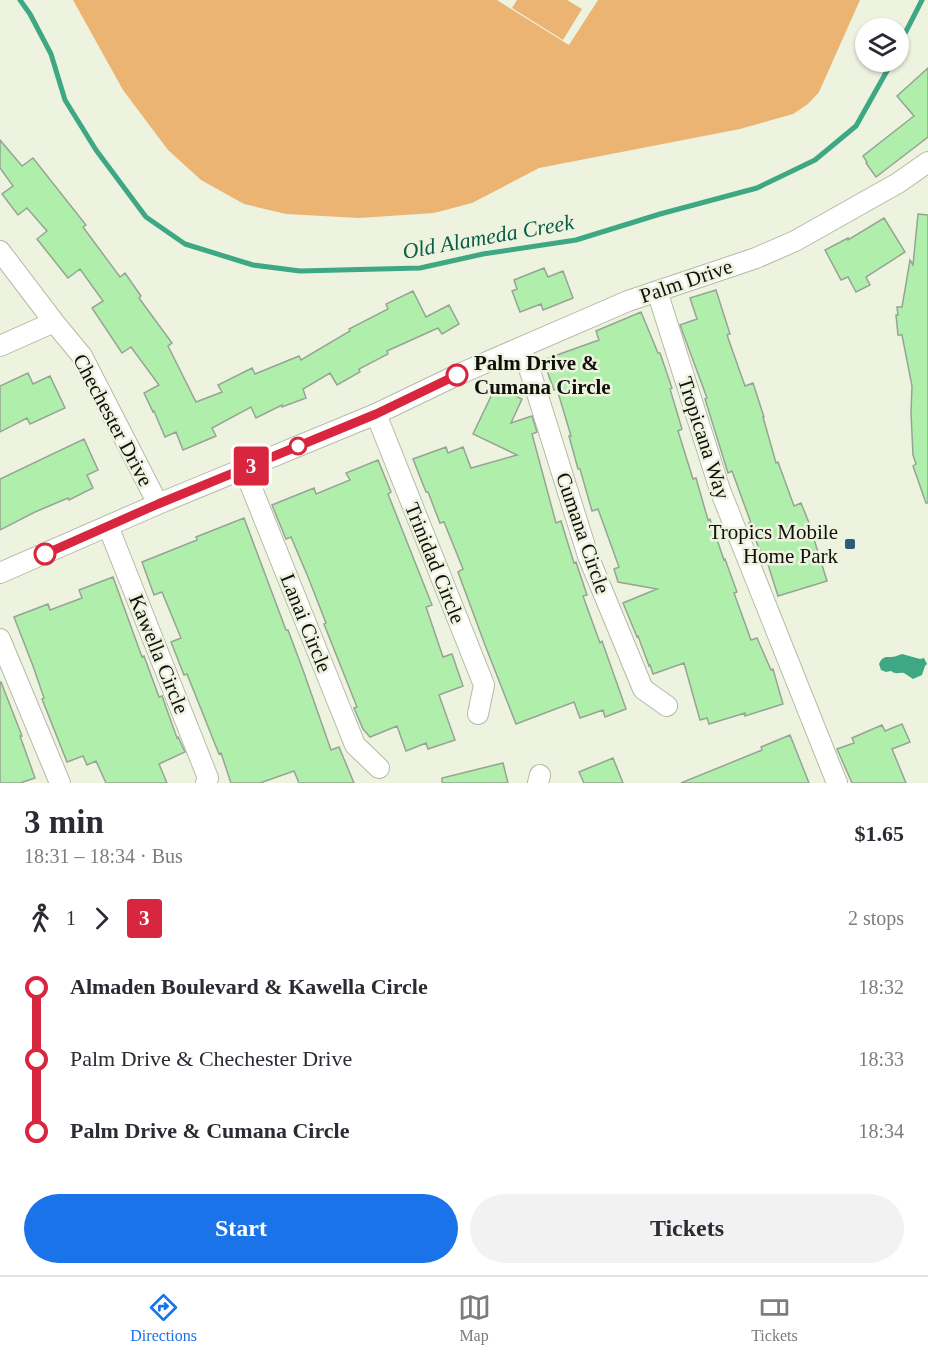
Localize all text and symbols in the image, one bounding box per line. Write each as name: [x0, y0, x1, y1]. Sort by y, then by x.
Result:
map controls: [855, 18, 909, 72]
button: layers: [855, 18, 909, 72]
water label: Old Alameda Creek: [400, 209, 577, 264]
street label: Palm Drive: [637, 254, 735, 308]
street label: Chechester Drive: [68, 350, 158, 490]
place label: Palm Drive & Cumana Circle: [474, 351, 611, 399]
marker: Palm Drive & Cumana Circle: [446, 364, 468, 386]
street label: Tropicana Way: [673, 374, 735, 503]
unlabelled marker: [289, 437, 307, 455]
line badge: 3: [232, 446, 270, 486]
text: 3: [246, 454, 256, 478]
street label: Cumana Circle: [551, 469, 615, 597]
street label: Trinidad Circle: [400, 499, 470, 627]
place label: Tropics Mobile Home Park: [709, 520, 838, 568]
marker: Tropics Mobile Home Park: [843, 537, 857, 551]
unlabelled marker: [34, 543, 56, 565]
street label: Lanai Circle: [275, 570, 337, 676]
street label: Kawella Circle: [124, 591, 194, 717]
text: 3 min: [24, 804, 104, 840]
text: $1.65: [855, 821, 904, 846]
text: 18:31 – 18:34 · Bus: [24, 845, 183, 867]
icon: walk: [24, 902, 57, 935]
icon: forward: [85, 902, 118, 935]
text: 3: [139, 906, 150, 930]
text: 1: [66, 907, 76, 929]
text: 2 stops: [848, 907, 904, 929]
text: Almaden Boulevard & Kawella Circle: [70, 974, 428, 999]
text: 18:32: [858, 976, 904, 998]
text: Palm Drive & Chechester Drive: [70, 1046, 352, 1071]
text: 18:33: [858, 1048, 904, 1070]
text: Palm Drive & Cumana Circle: [70, 1118, 349, 1143]
text: 18:34: [858, 1120, 904, 1142]
button: Start: [24, 1194, 458, 1263]
button: Tickets: [470, 1194, 904, 1263]
tab: Directions: [130, 1291, 197, 1345]
tab: Map: [458, 1291, 491, 1345]
tab: Tickets: [751, 1291, 798, 1345]

